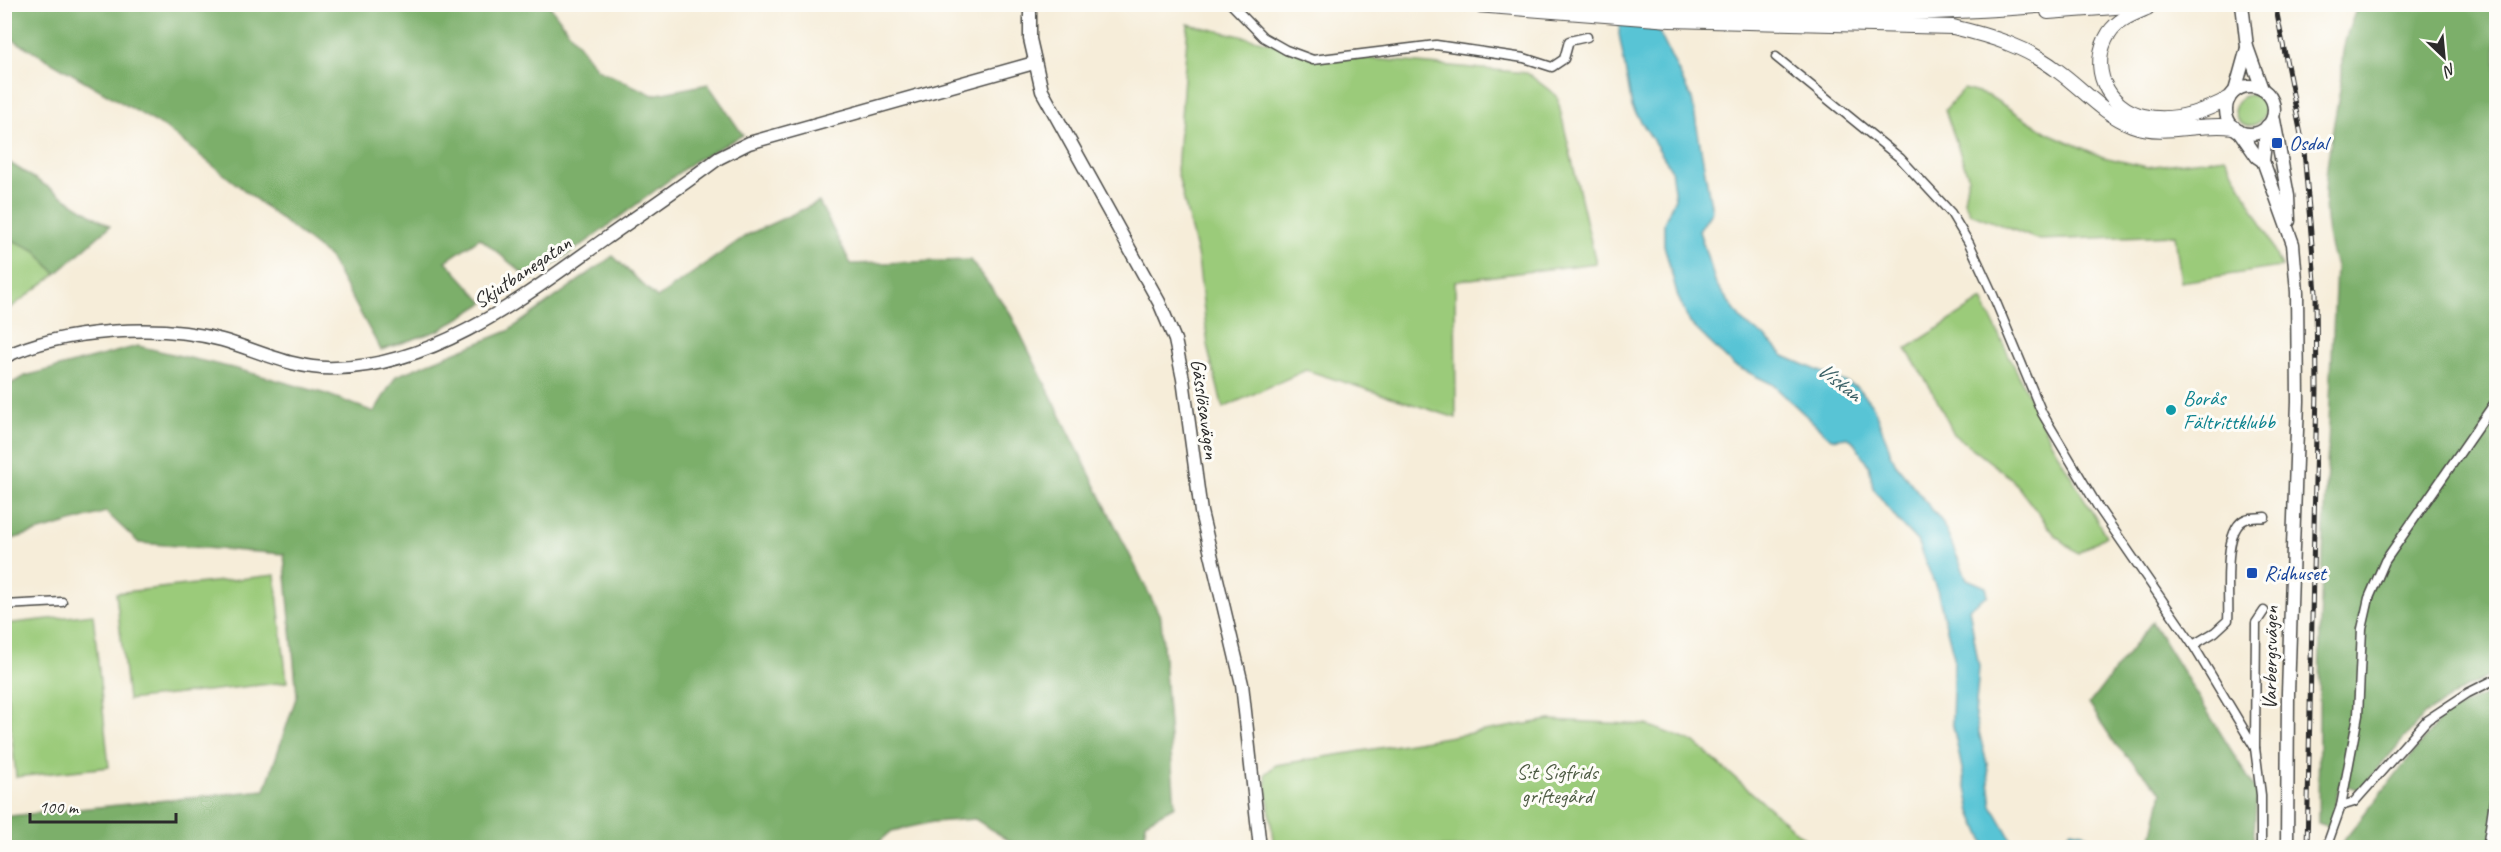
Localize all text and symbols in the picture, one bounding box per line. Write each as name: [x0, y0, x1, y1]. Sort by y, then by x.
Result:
north arrow: [2414, 27, 2474, 87]
text: N: [2439, 58, 2459, 82]
place label: Osdal: [2289, 130, 2331, 156]
marker: Osdal: [2270, 136, 2284, 150]
street label: Skjutbanegatan: [468, 229, 576, 314]
water label: Viskan: [1811, 356, 1869, 409]
street label: Gässlösavägen: [1185, 357, 1225, 461]
place label: Borås Fältrittklubb: [2183, 385, 2277, 435]
marker: Borås Fältrittklubb: [2164, 403, 2178, 417]
place label: Ridhuset: [2264, 560, 2328, 586]
marker: Ridhuset: [2245, 566, 2259, 580]
street label: Varbergsvägen: [2256, 605, 2284, 710]
park label: S:t Sigfrids griftegård: [1516, 759, 1600, 809]
scale bar: [30, 786, 176, 824]
text: 100 m: [39, 796, 80, 818]

